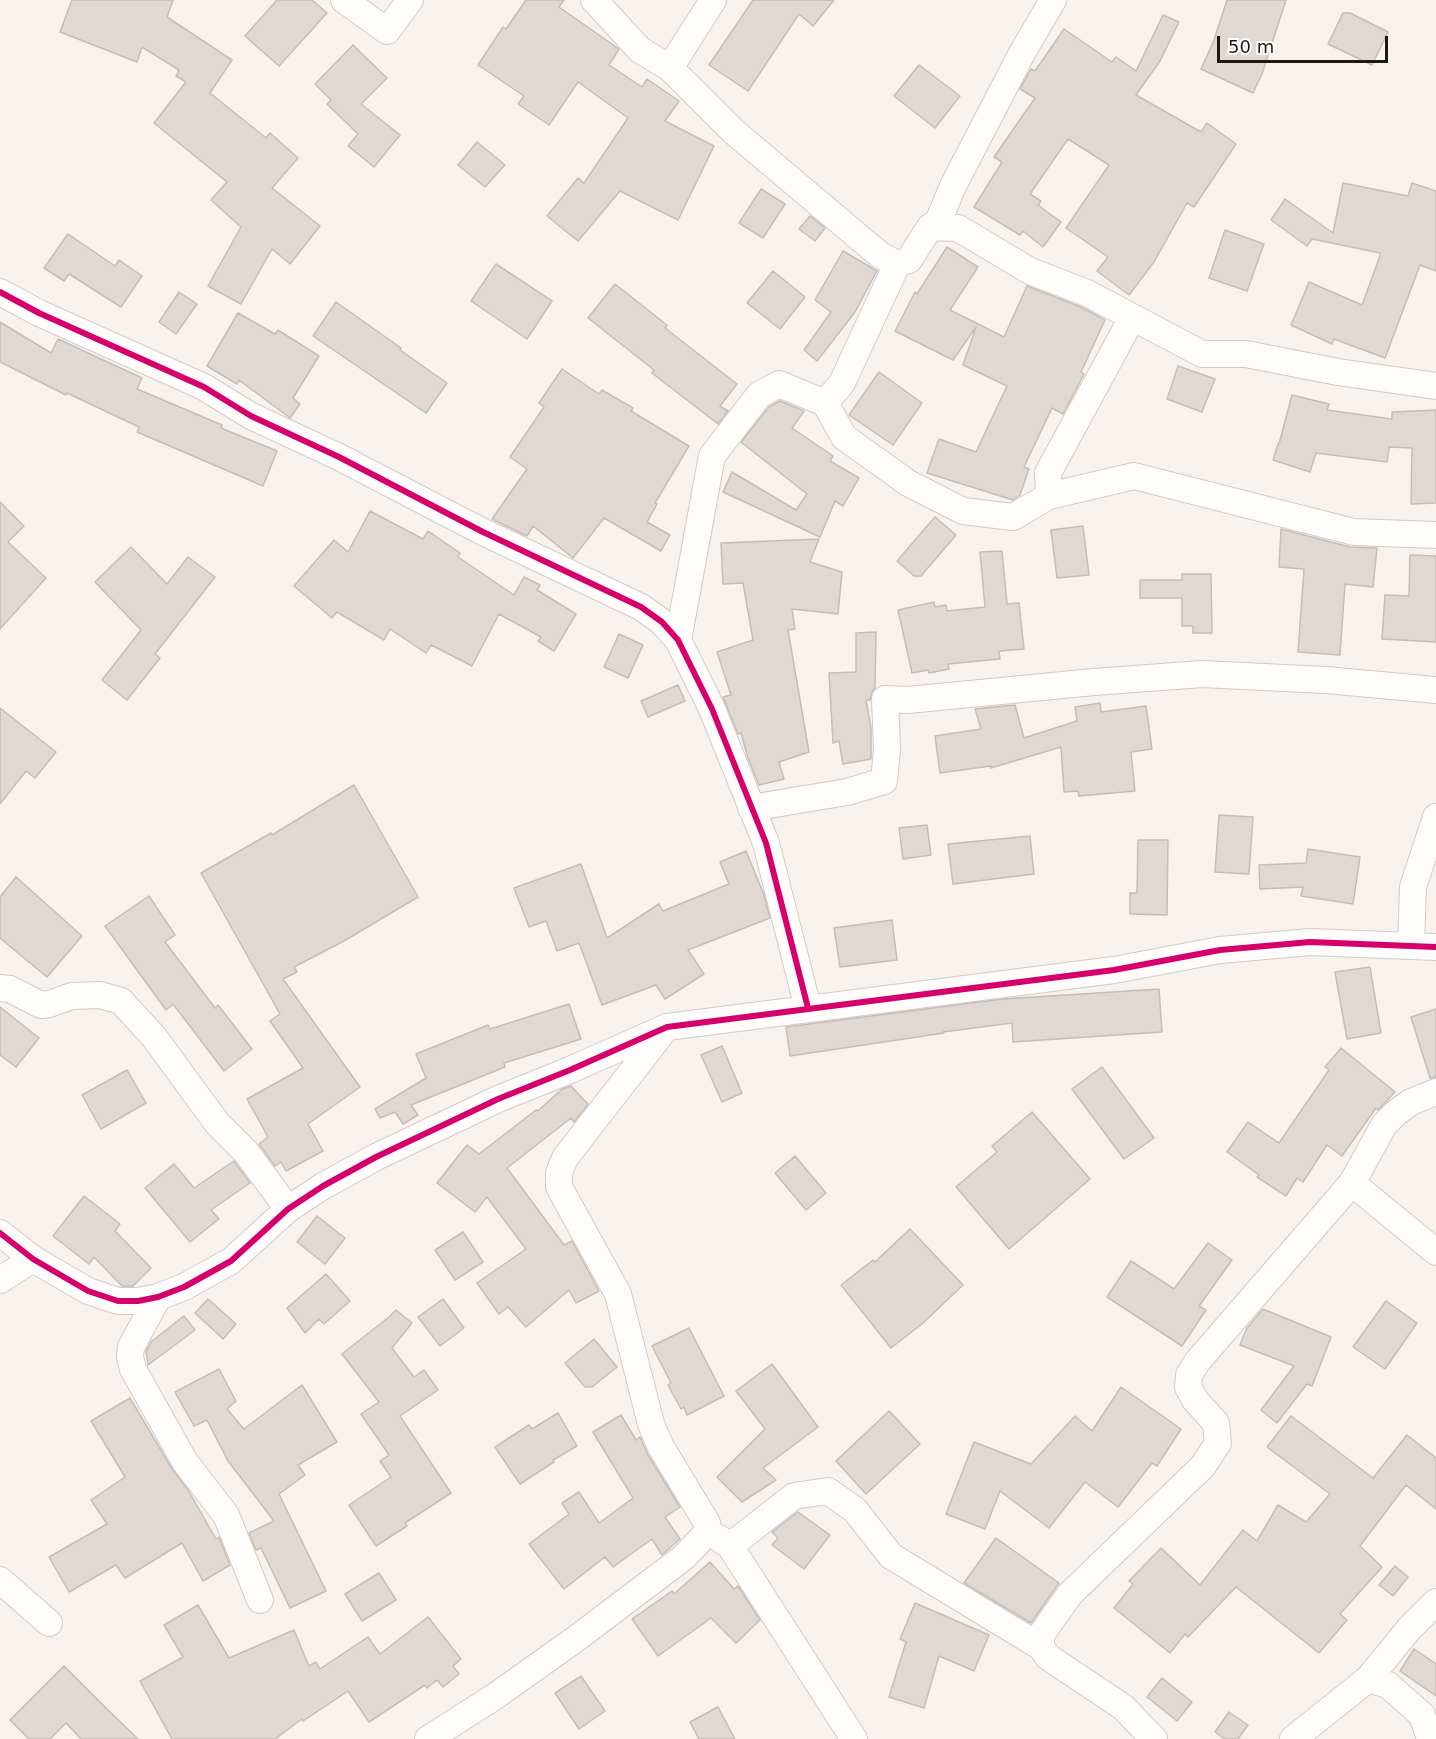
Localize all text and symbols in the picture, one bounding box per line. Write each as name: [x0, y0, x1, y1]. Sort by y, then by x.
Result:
scale bar: [1220, 24, 1391, 62]
text: 50 m: [1228, 36, 1274, 57]

